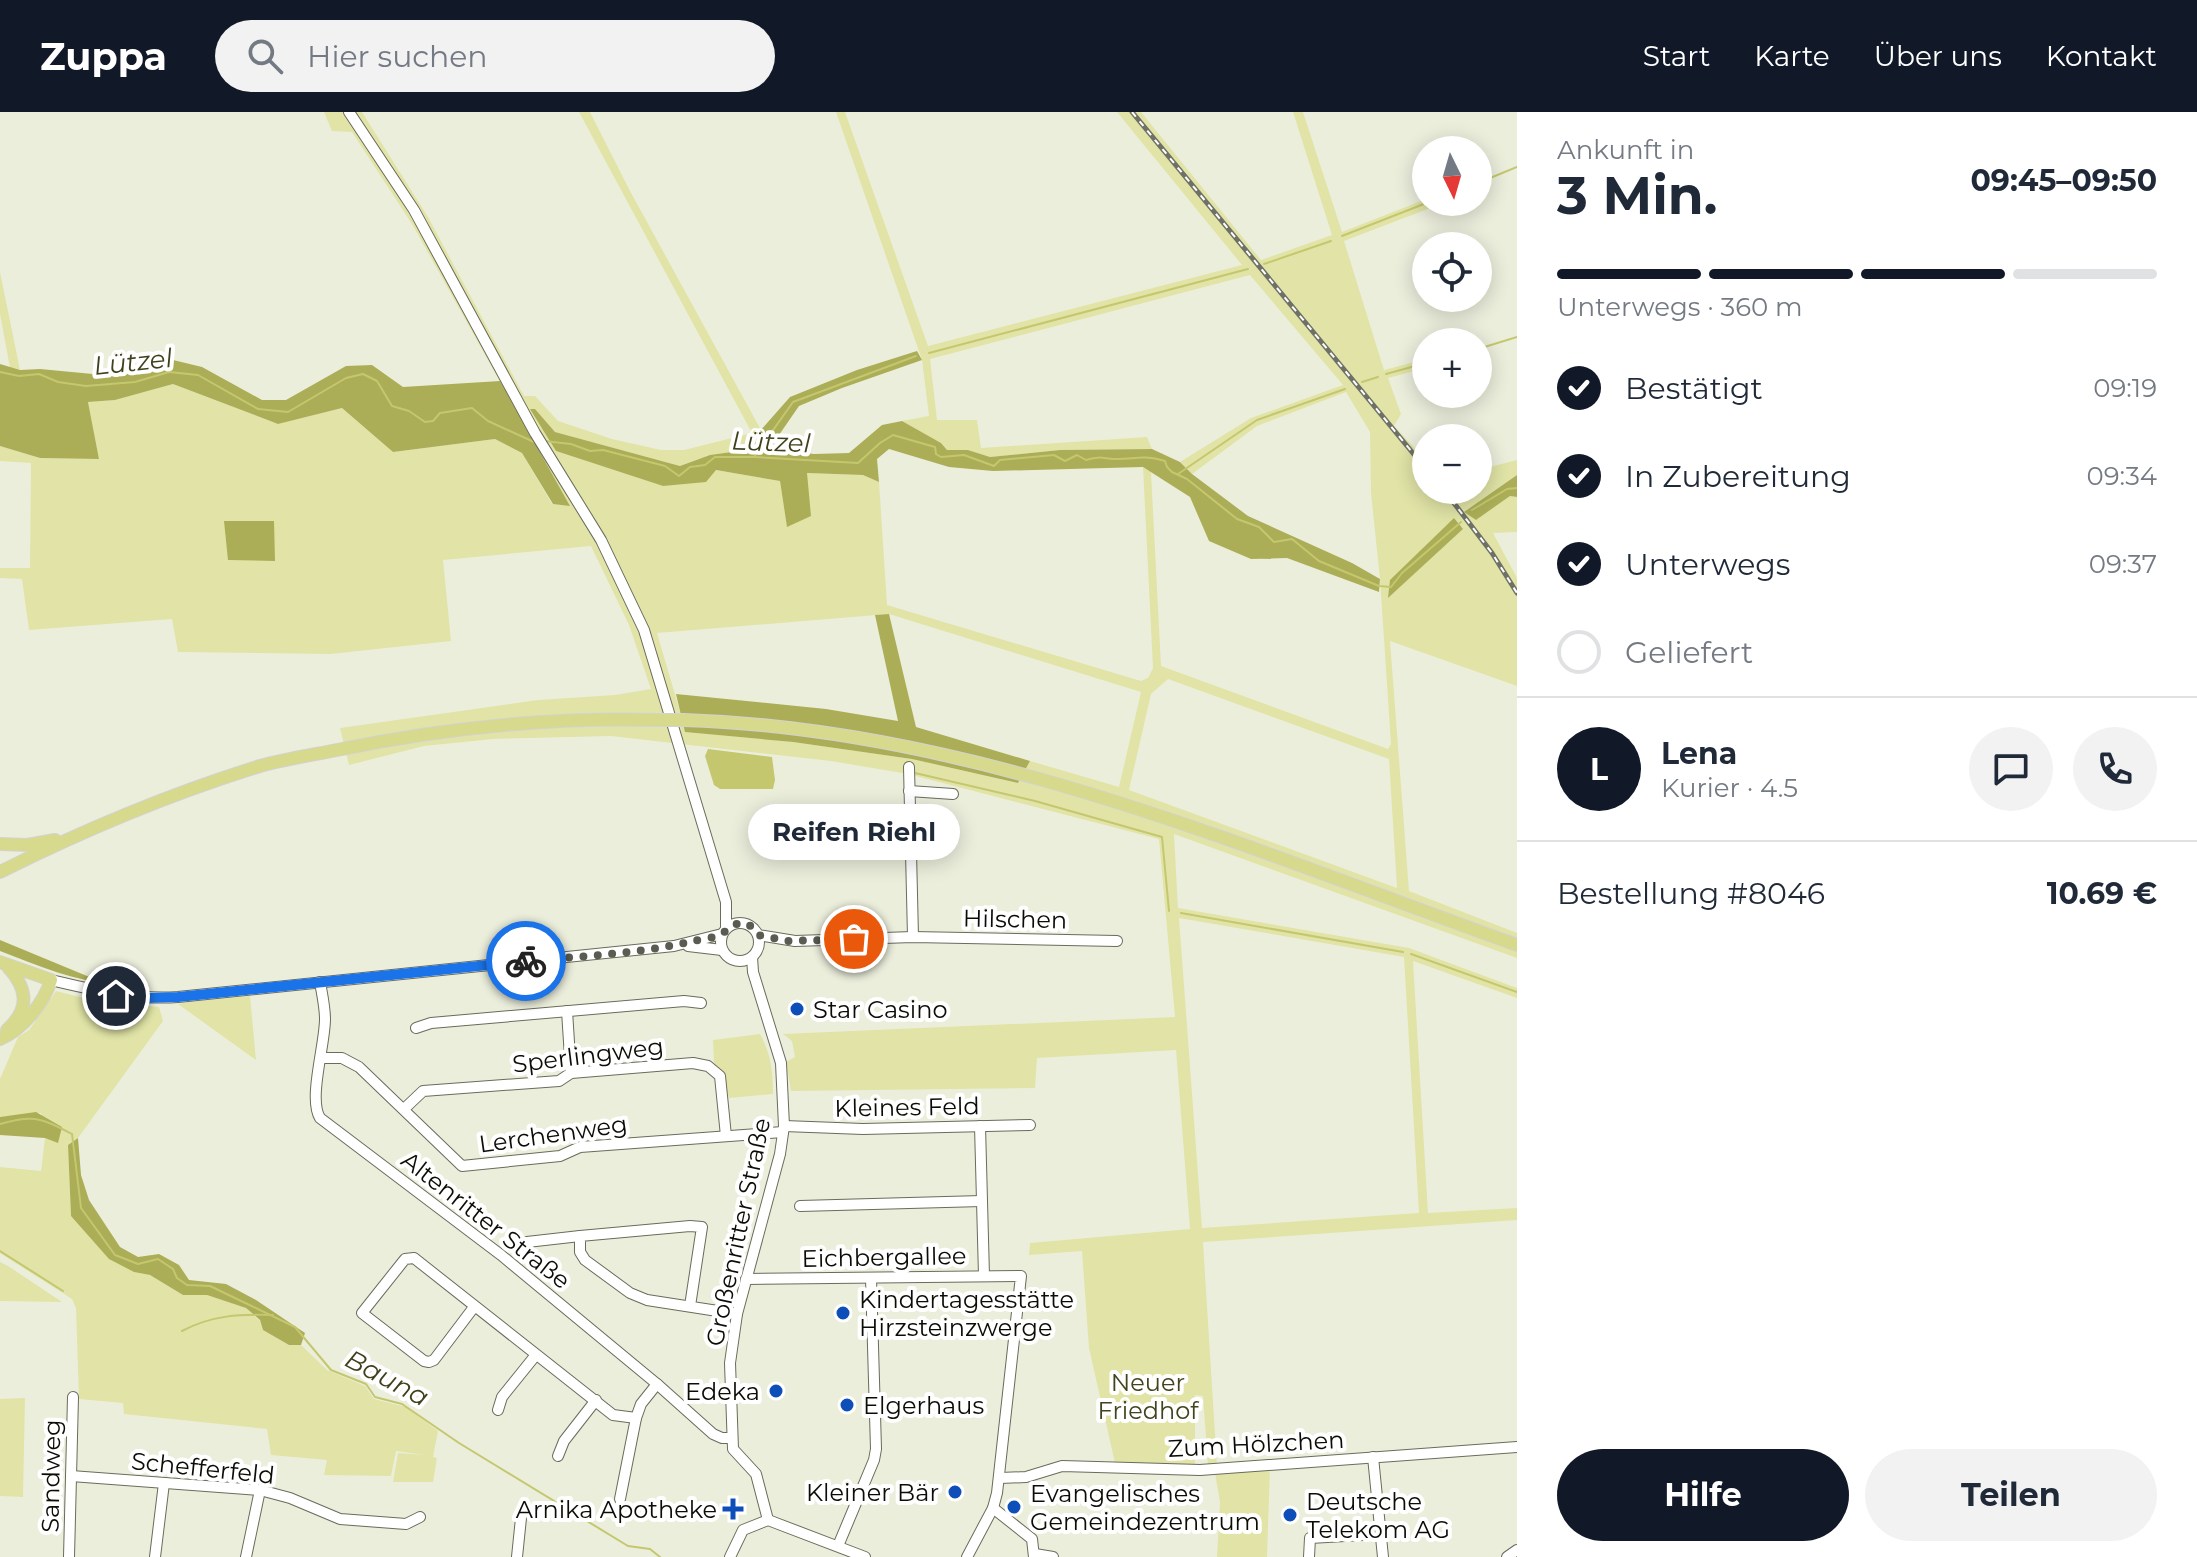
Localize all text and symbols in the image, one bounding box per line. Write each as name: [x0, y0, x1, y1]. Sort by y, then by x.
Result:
search box: [215, 20, 775, 92]
text: Zuppa: [40, 33, 167, 80]
icon: search: [243, 34, 287, 78]
text: Hier suchen: [307, 38, 488, 75]
text: Start: [1643, 39, 1710, 73]
text: Karte: [1754, 39, 1830, 73]
text: Über uns: [1874, 39, 2002, 73]
text: Kontakt: [2046, 39, 2157, 73]
text: Ankunft in: [1557, 134, 1694, 166]
north arrow: [1412, 136, 1492, 216]
map controls: [1412, 136, 1492, 504]
text: 09:45–09:50: [1970, 162, 2157, 199]
text: 3 Min.: [1557, 164, 1717, 227]
button: locate: [1412, 232, 1492, 312]
text: Unterwegs · 360 m: [1557, 291, 1803, 323]
button: +: [1412, 328, 1492, 408]
water label: Lützel: [92, 342, 174, 382]
icon: check: [1557, 366, 1601, 410]
text: Bestätigt: [1625, 370, 1763, 407]
text: 09:19: [2093, 372, 2157, 404]
button: −: [1412, 424, 1492, 504]
water label: Lützel: [731, 425, 811, 459]
icon: check: [1557, 454, 1601, 498]
text: In Zubereitung: [1625, 458, 1851, 495]
text: 09:34: [2087, 460, 2157, 492]
icon: check: [1557, 542, 1601, 586]
text: Unterwegs: [1625, 546, 1790, 583]
text: 09:37: [2089, 548, 2157, 580]
text: Geliefert: [1625, 634, 1753, 671]
button: chat: [1969, 727, 2053, 811]
button: phone: [2073, 727, 2157, 811]
text: Lena: [1661, 735, 1737, 772]
text: L: [1590, 751, 1608, 788]
text: Kurier · 4.5: [1661, 772, 1798, 804]
callout: Reifen Riehl: [748, 803, 960, 859]
text: Reifen Riehl: [772, 816, 936, 848]
text: Bestellung #8046: [1557, 875, 1825, 912]
text: 10.69 €: [2047, 875, 2157, 912]
street label: Hilschen: [963, 904, 1067, 934]
pin: [820, 905, 888, 973]
icon: bag: [832, 917, 876, 961]
courier: [486, 921, 566, 1001]
icon: bike: [504, 939, 548, 983]
pin: [82, 962, 150, 1030]
icon: home: [94, 974, 138, 1018]
place label: Star Casino: [813, 995, 948, 1024]
marker: Star Casino: [788, 1000, 806, 1018]
street label: Sperlingweg: [511, 1031, 665, 1079]
street label: Kleines Feld: [834, 1091, 980, 1123]
street label: Lerchenweg: [477, 1109, 629, 1159]
street label: Großenritter Straße: [700, 1115, 776, 1349]
street label: Altenritter Straße: [396, 1145, 576, 1295]
street label: Eichbergallee: [801, 1241, 967, 1273]
place label: Kindertagesstätte Hirzsteinzwerge: [859, 1285, 1074, 1342]
marker: Kindertagesstätte Hirzsteinzwerge: [834, 1304, 852, 1322]
water label: Bauna: [340, 1343, 434, 1413]
park label: Neuer Friedhof: [1097, 1368, 1199, 1425]
place label: Edeka: [685, 1377, 760, 1406]
marker: Edeka: [767, 1382, 785, 1400]
place label: Elgerhaus: [863, 1391, 984, 1420]
marker: Elgerhaus: [838, 1396, 856, 1414]
street label: Sandweg: [36, 1419, 66, 1533]
street label: Zum Hölzchen: [1167, 1425, 1345, 1463]
street label: Schefferfeld: [130, 1446, 276, 1490]
button: Hilfe: [1557, 1449, 1849, 1541]
button: Teilen: [1865, 1449, 2157, 1541]
place label: Kleiner Bär: [806, 1478, 939, 1507]
place label: Evangelisches Gemeindezentrum: [1030, 1479, 1260, 1536]
marker: Kleiner Bär: [946, 1483, 964, 1501]
place label: Deutsche Telekom AG: [1306, 1487, 1450, 1544]
place label: Arnika Apotheke: [516, 1495, 717, 1524]
marker: Evangelisches Gemeindezentrum: [1005, 1498, 1023, 1516]
marker: Arnika Apotheke: [724, 1500, 742, 1518]
marker: Deutsche Telekom AG: [1281, 1506, 1299, 1524]

